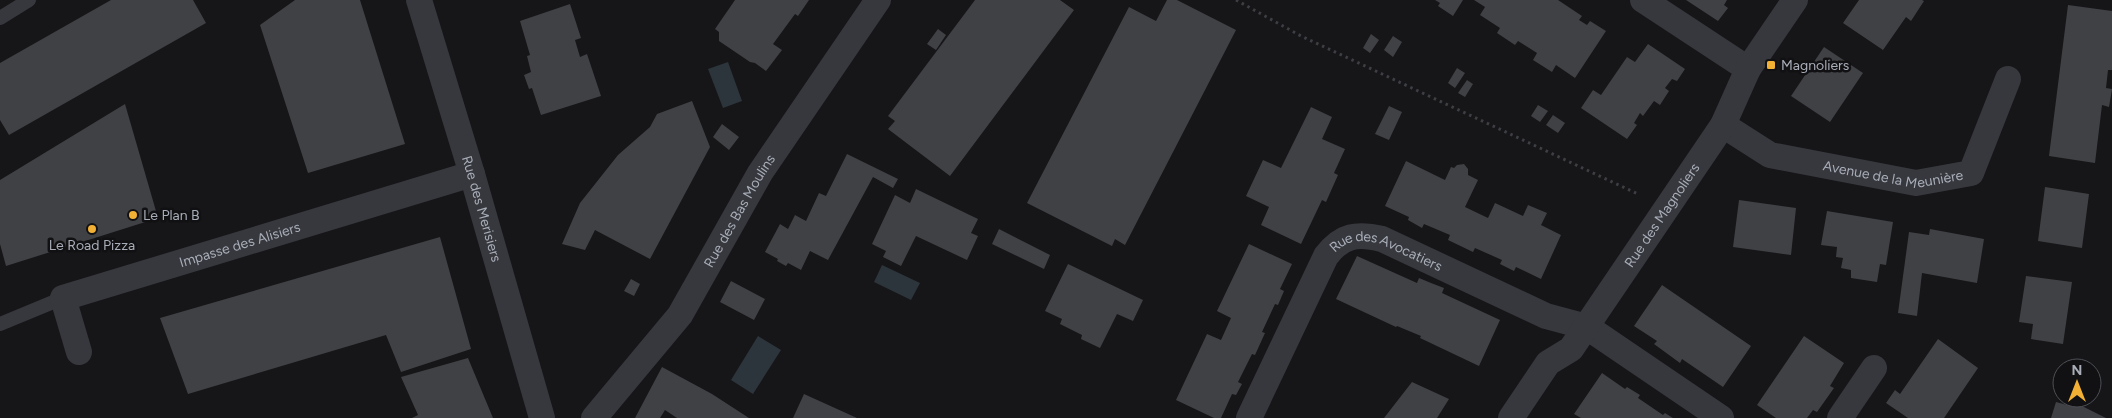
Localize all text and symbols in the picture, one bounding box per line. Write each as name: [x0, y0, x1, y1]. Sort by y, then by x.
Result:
place label: Magnoliers: [1781, 57, 1849, 74]
marker: Magnoliers: [1765, 59, 1777, 71]
street label: Rue des Bas Moulins: [700, 151, 779, 270]
street label: Rue des Merisiers: [458, 154, 505, 264]
street label: Avenue de la Meunière: [1821, 157, 1965, 192]
street label: Rue des Magnoliers: [1621, 160, 1703, 270]
place label: Le Plan B: [143, 207, 200, 224]
marker: Le Plan B: [127, 209, 139, 221]
street label: Impasse des Alisiers: [177, 218, 302, 271]
marker: Le Road Pizza: [86, 223, 98, 235]
street label: Rue des Avocatiers: [1326, 227, 1445, 275]
place label: Le Road Pizza: [49, 237, 135, 254]
north arrow: [2052, 358, 2102, 408]
text: N: [2072, 362, 2082, 379]

